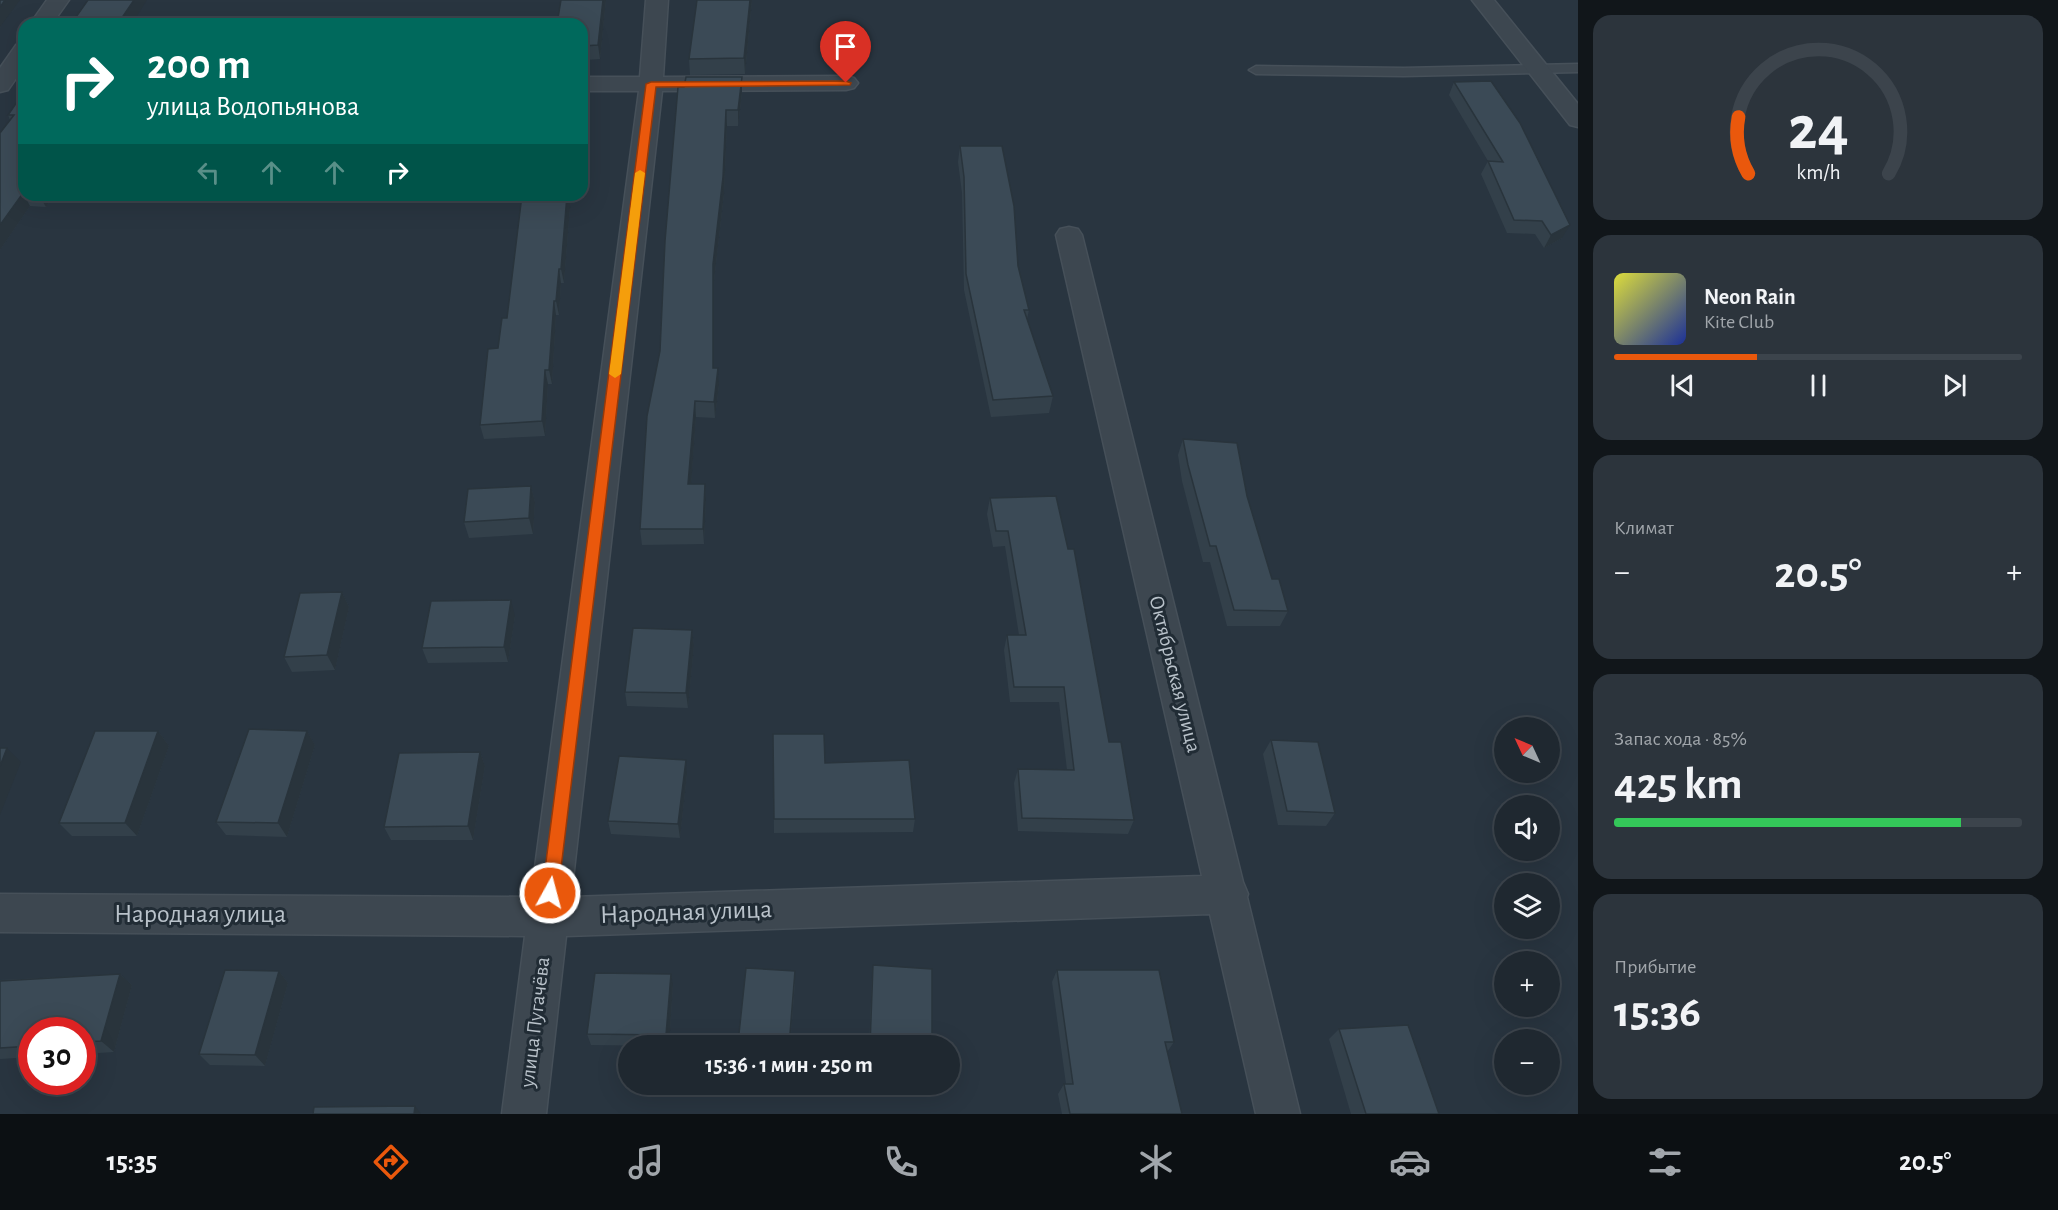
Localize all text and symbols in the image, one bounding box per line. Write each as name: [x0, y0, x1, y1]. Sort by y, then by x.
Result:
pin: [820, 21, 871, 83]
icon: arrive: [829, 30, 862, 63]
icon: right: [48, 42, 126, 120]
text: 200 m: [147, 44, 251, 86]
text: улица Водопьянова: [147, 93, 359, 120]
text: 24: [1788, 99, 1848, 161]
icon: left: [192, 156, 225, 189]
icon: ahead: [255, 156, 288, 189]
icon: ahead: [318, 156, 351, 189]
icon: right: [381, 156, 414, 189]
text: km/h: [1796, 163, 1840, 184]
text: Neon Rain: [1704, 286, 1796, 308]
text: Kite Club: [1704, 312, 1774, 332]
icon: previous: [1666, 369, 1699, 402]
icon: pause: [1802, 369, 1835, 402]
icon: next: [1938, 369, 1971, 402]
text: Климат: [1614, 518, 1674, 538]
text: 20.5°: [1774, 551, 1862, 596]
text: −: [1614, 556, 1630, 589]
text: +: [2006, 556, 2022, 589]
street label: Октябрьская улица: [1145, 593, 1205, 755]
north arrow: [1494, 717, 1560, 783]
map controls: [1494, 717, 1560, 1095]
text: Запас хода · 85%: [1614, 729, 1747, 749]
text: 425 km: [1614, 762, 1743, 807]
button: sound: [1494, 795, 1560, 861]
position arrow: [518, 861, 582, 925]
button: layers: [1494, 873, 1560, 939]
street label: Народная улица: [600, 896, 773, 928]
street label: Народная улица: [114, 901, 286, 927]
button: +: [1494, 951, 1560, 1017]
street label: улица Пугачёва: [516, 955, 553, 1089]
text: Прибытие: [1614, 957, 1696, 977]
text: 15:36: [1614, 990, 1701, 1035]
speed limit sign: 30: [18, 1017, 96, 1095]
button: −: [1494, 1029, 1560, 1095]
text: 15:36 · 1 мин · 250 m: [705, 1054, 873, 1076]
icon: directions: [370, 1141, 412, 1183]
icon: music: [625, 1141, 667, 1183]
icon: phone: [880, 1141, 922, 1183]
icon: climate: [1135, 1141, 1177, 1183]
icon: car: [1389, 1141, 1431, 1183]
icon: filters: [1644, 1141, 1686, 1183]
text: 15:35: [106, 1148, 157, 1175]
text: 20.5°: [1899, 1148, 1952, 1175]

